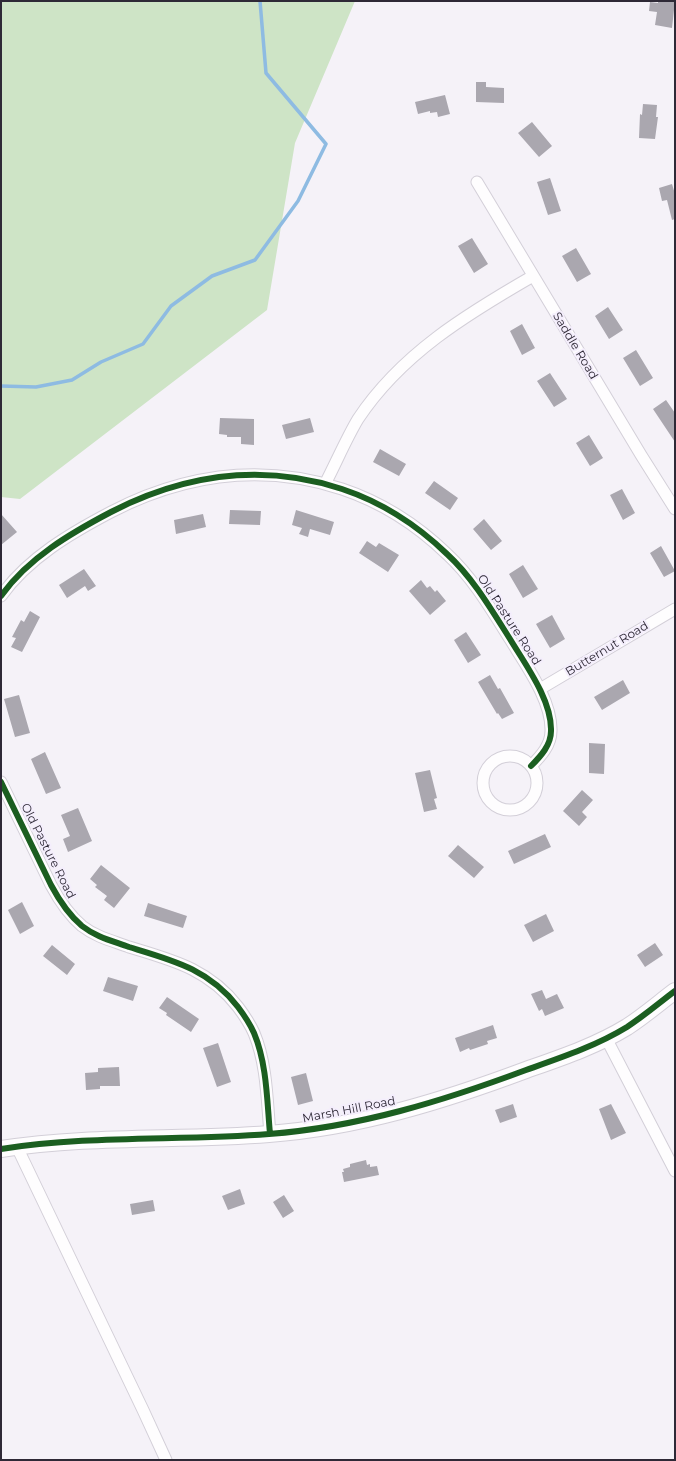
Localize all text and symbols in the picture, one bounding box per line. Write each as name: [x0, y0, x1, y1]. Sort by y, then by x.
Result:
street label: Saddle Road: [549, 310, 601, 382]
street label: Old Pasture Road: [474, 572, 544, 668]
street label: Butternut Road: [563, 619, 651, 679]
street label: Old Pasture Road: [18, 801, 78, 901]
street label: Marsh Hill Road: [301, 1094, 397, 1126]

